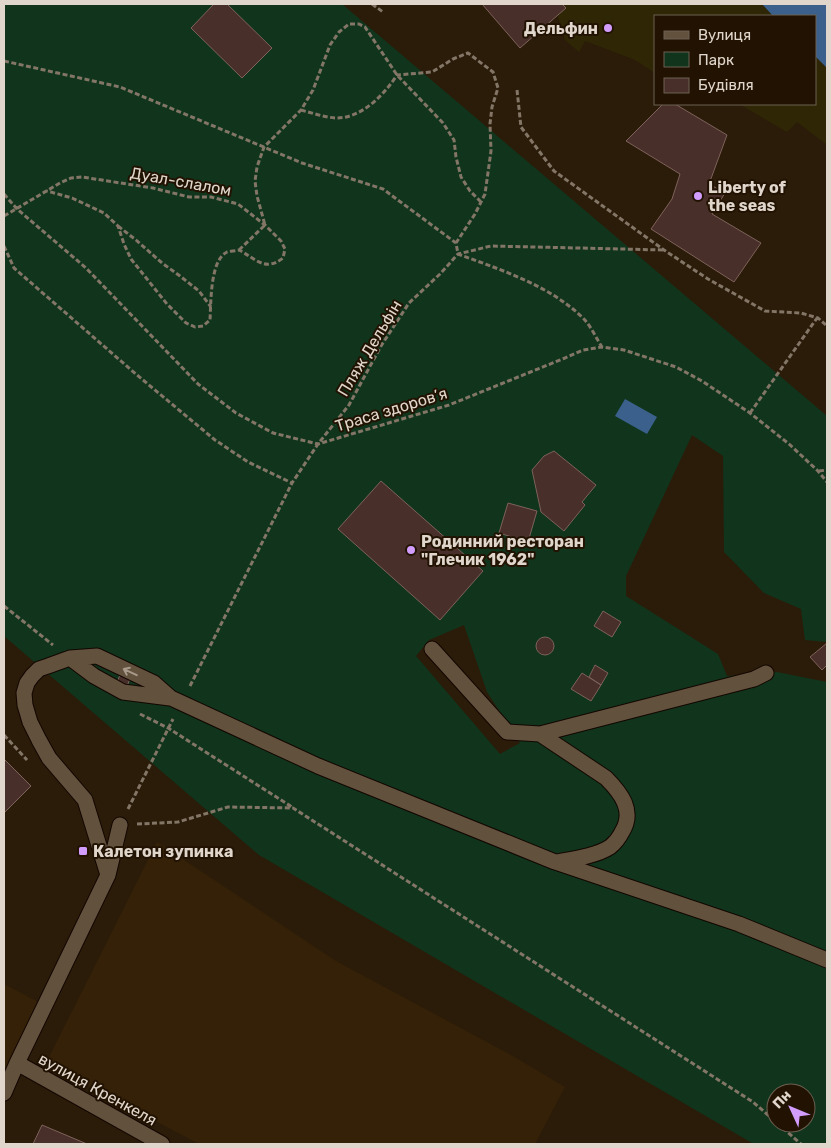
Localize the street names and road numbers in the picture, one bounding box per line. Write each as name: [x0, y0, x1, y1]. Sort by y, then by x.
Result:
street label: Дуал-слалом: [129, 163, 233, 200]
street label: Пляж Дельфін: [333, 297, 406, 400]
street label: Траса здоров’я: [333, 383, 450, 436]
street label: вулиця Кренкеля: [35, 1049, 160, 1130]

